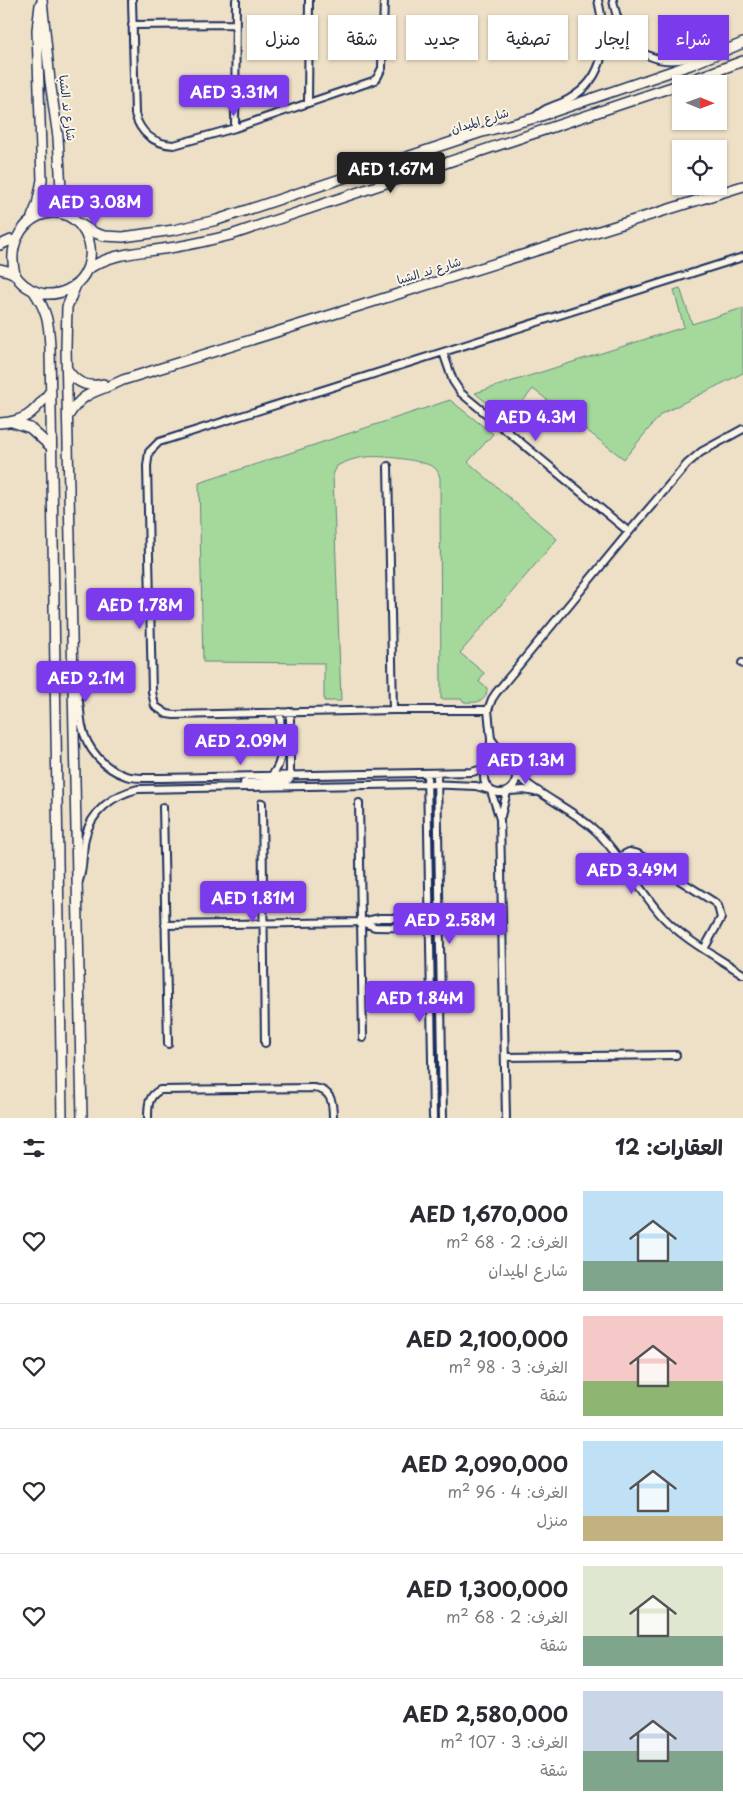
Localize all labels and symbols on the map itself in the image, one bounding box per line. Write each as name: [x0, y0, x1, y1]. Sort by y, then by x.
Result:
street label: شارع ند الشبا: [54, 74, 81, 142]
pin: AED 3.31M: [177, 74, 291, 117]
north arrow: [672, 75, 728, 130]
street label: شارع الميدان: [448, 103, 511, 138]
pin: AED 1.67M: [334, 152, 448, 194]
pin: AED 3.08M: [38, 184, 152, 227]
street label: شارع ند الشبا: [394, 252, 463, 289]
pin: AED 4.3M: [484, 400, 588, 442]
pin: AED 1.78M: [83, 588, 197, 630]
pin: AED 2.1M: [34, 660, 138, 703]
pin: AED 2.09M: [184, 724, 298, 766]
pin: AED 1.3M: [474, 742, 578, 785]
pin: AED 3.49M: [575, 852, 689, 895]
pin: AED 1.81M: [196, 880, 310, 923]
pin: AED 2.58M: [393, 902, 507, 945]
pin: AED 1.84M: [363, 980, 477, 1023]

